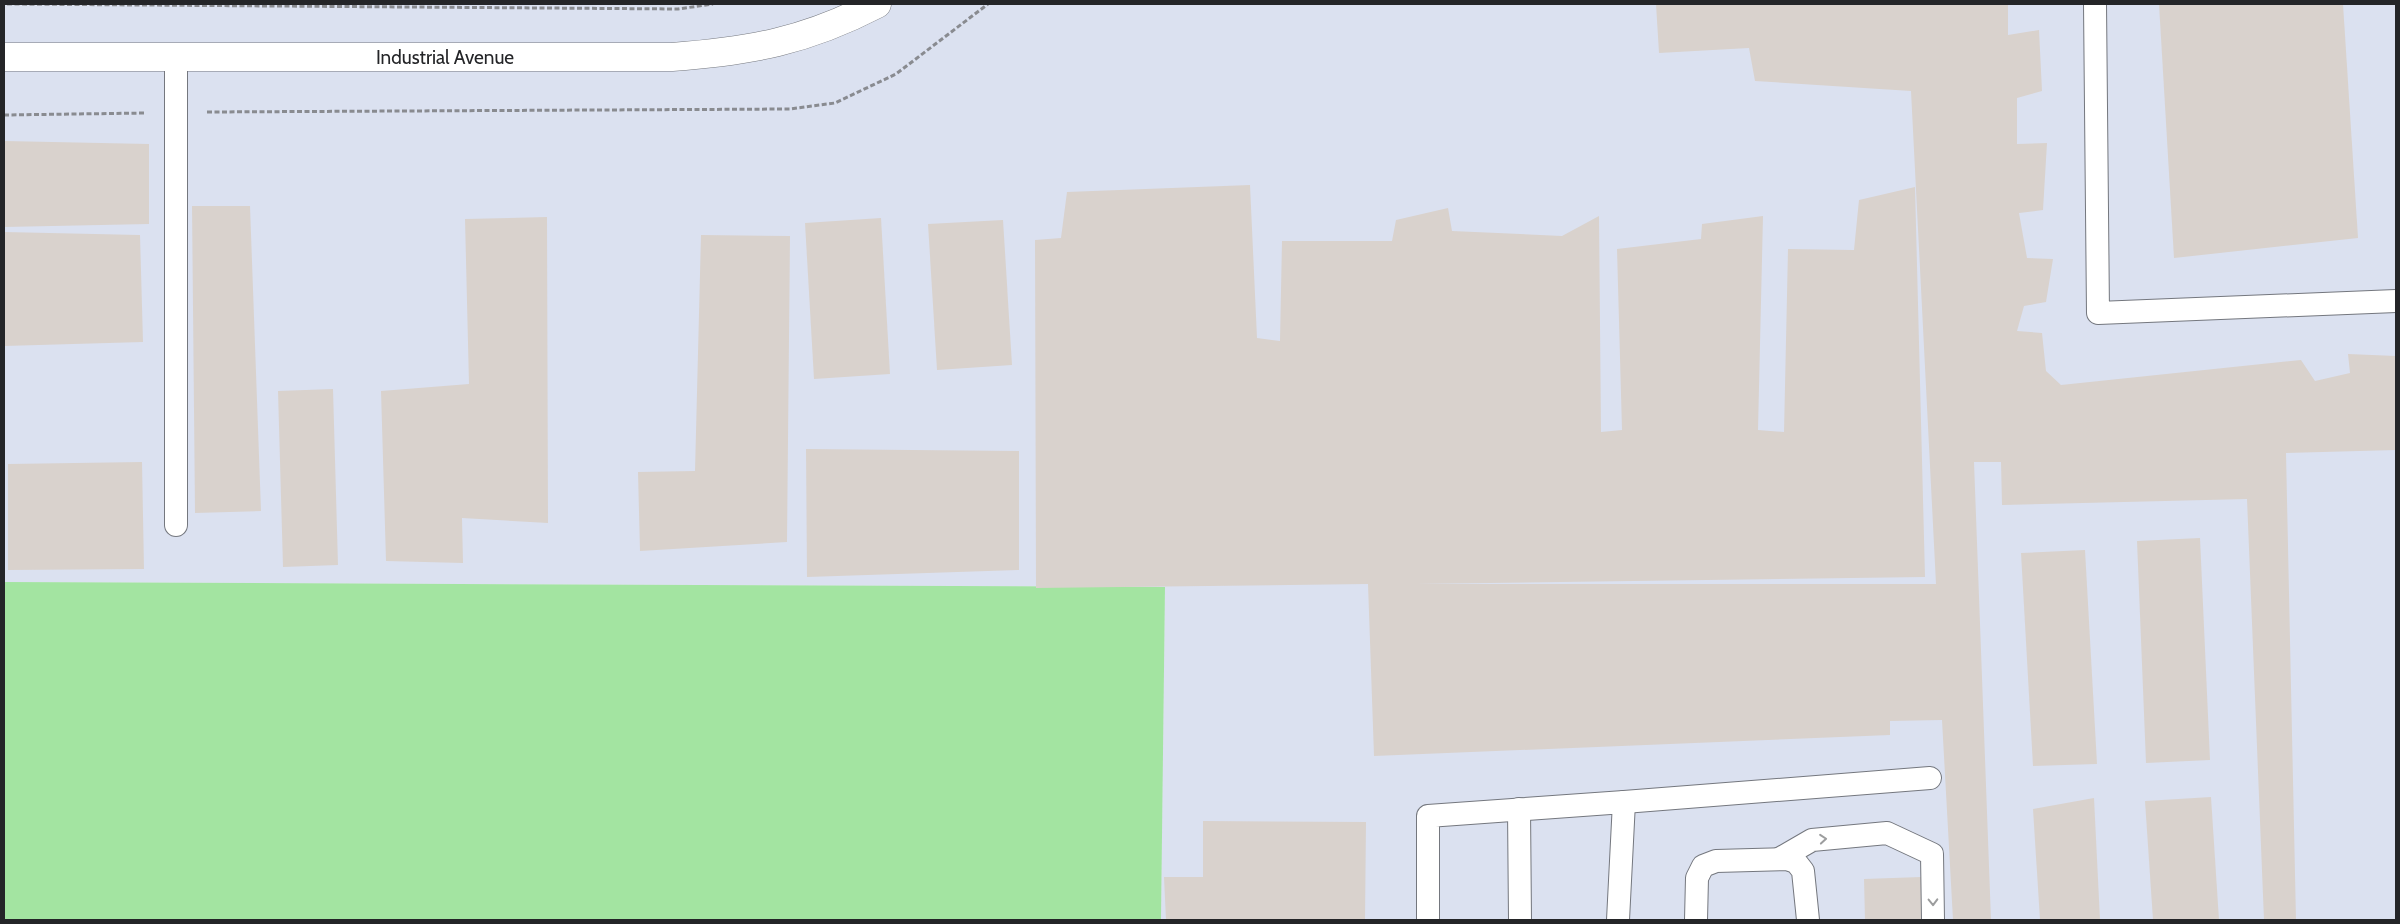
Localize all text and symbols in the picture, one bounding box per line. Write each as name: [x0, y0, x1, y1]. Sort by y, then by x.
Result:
street label: Industrial Avenue: [376, 46, 514, 69]
one-way arrow: [1819, 834, 1827, 845]
one-way arrow: [1928, 899, 1938, 907]

